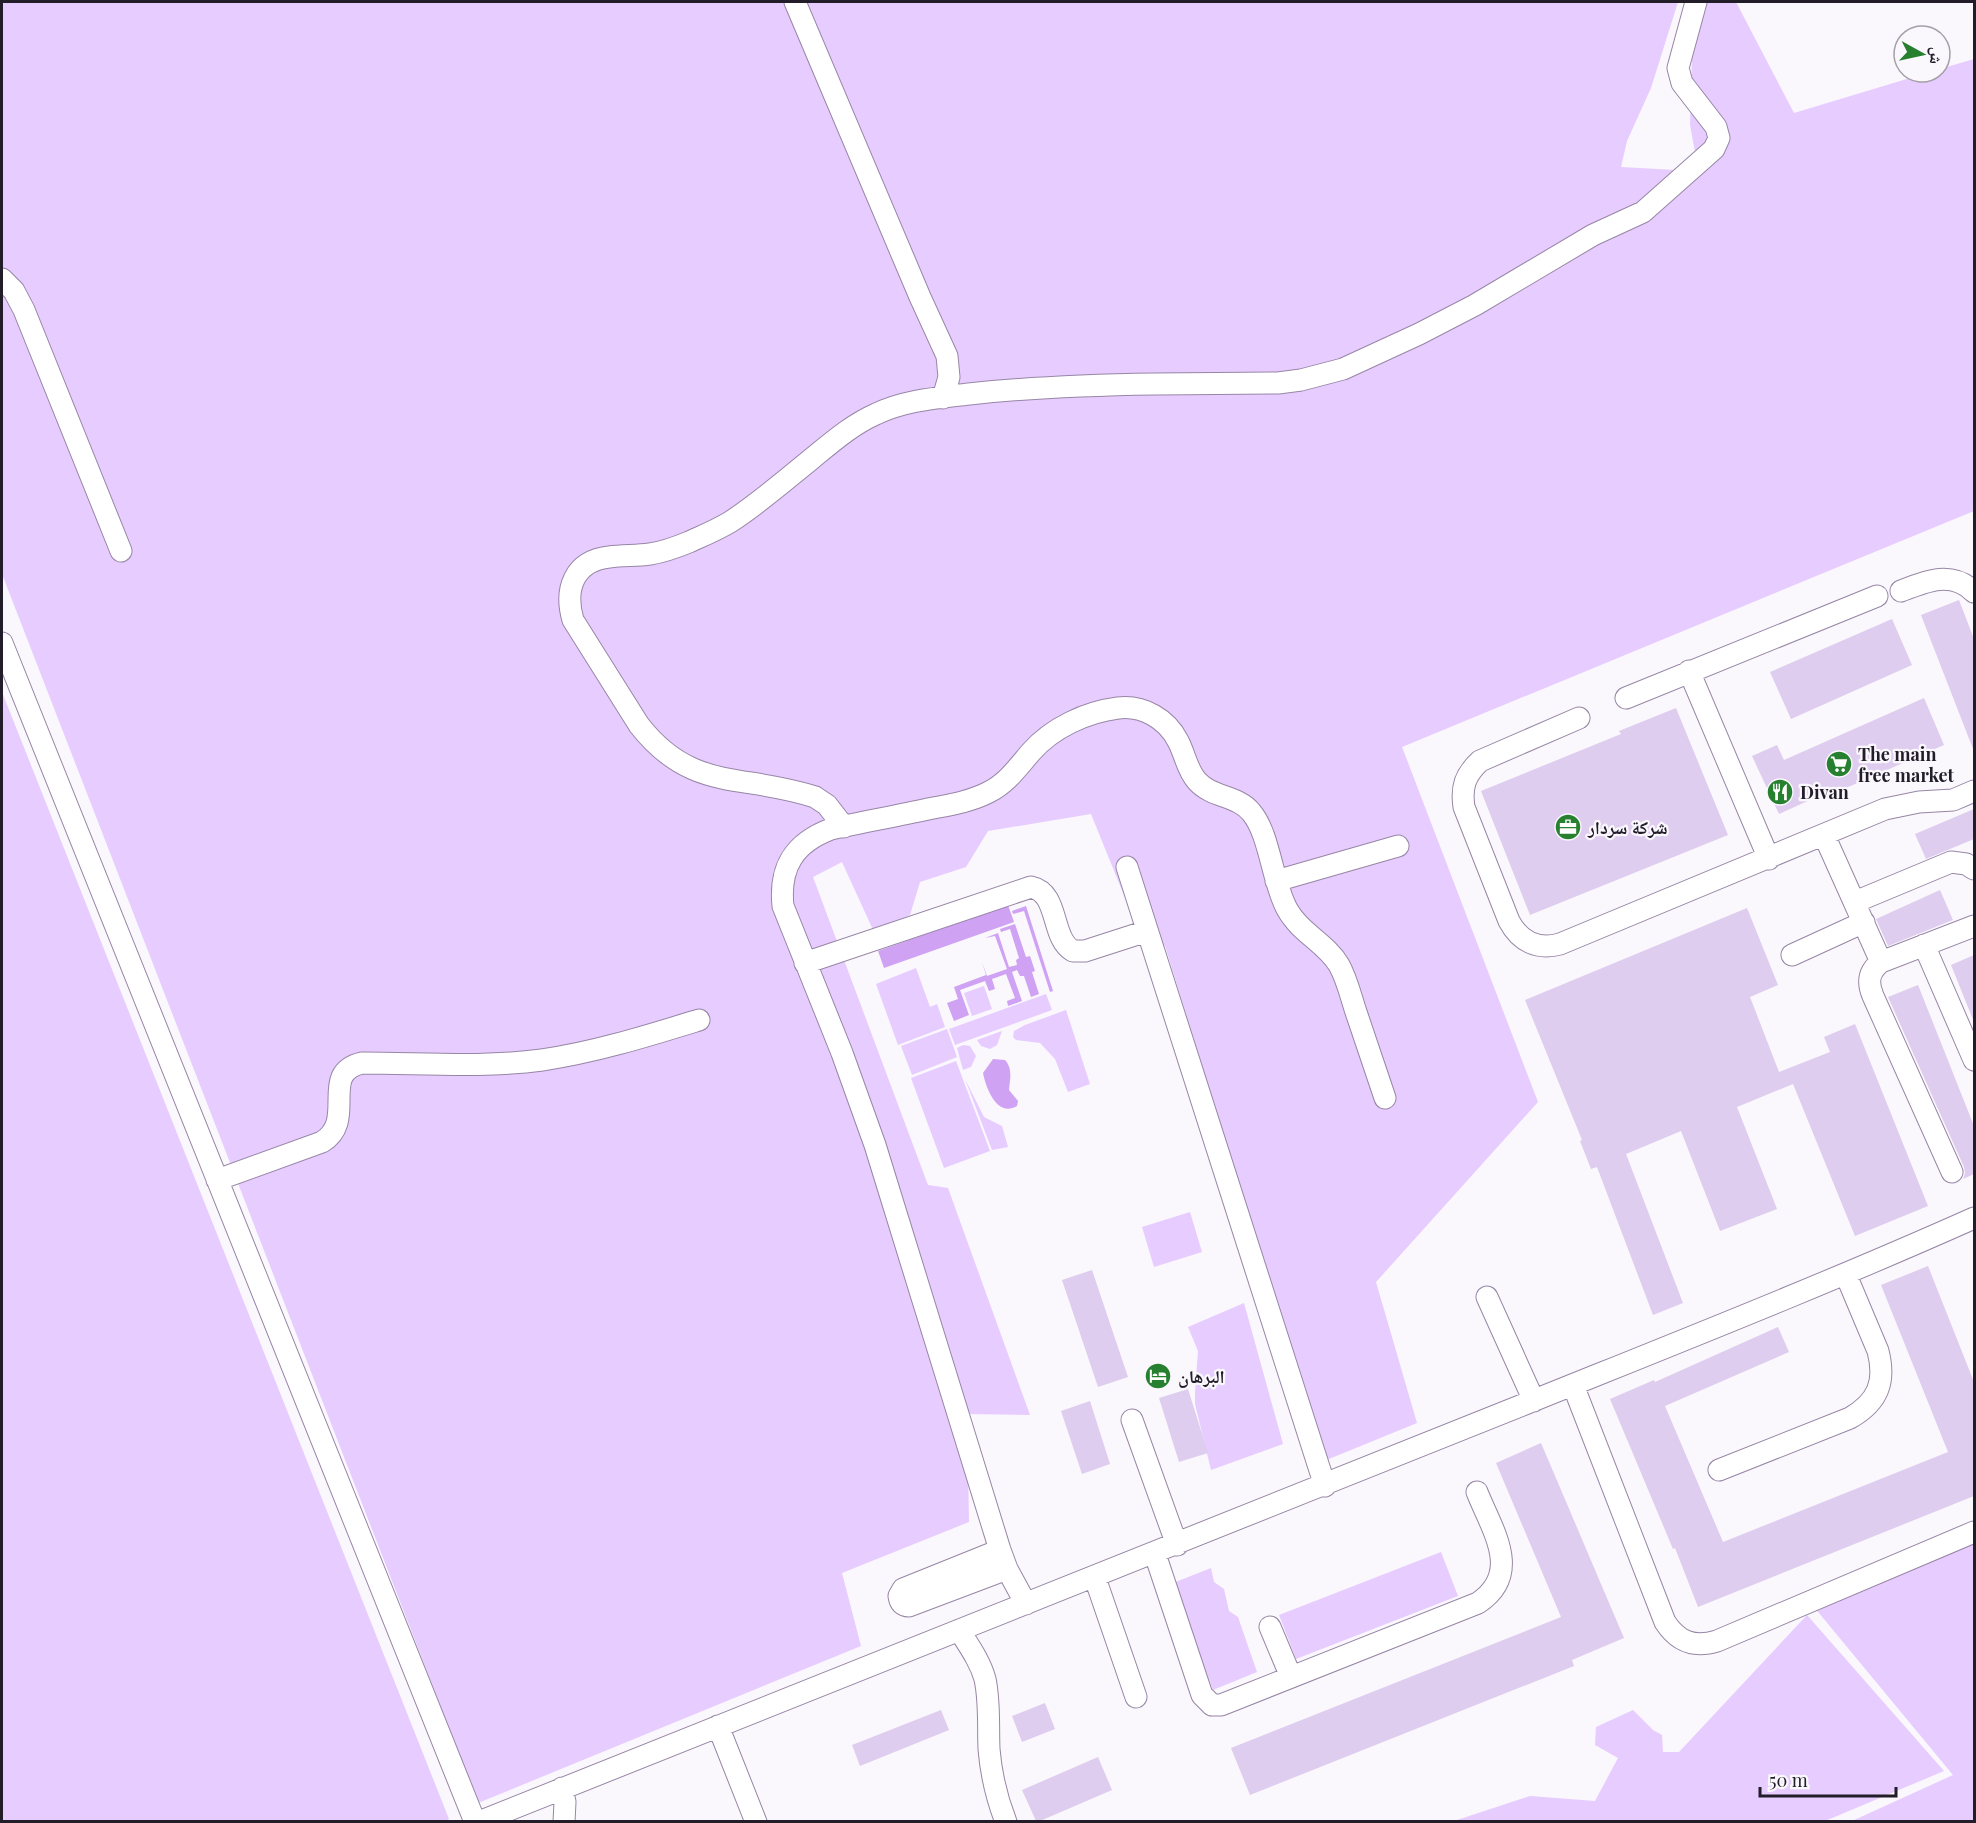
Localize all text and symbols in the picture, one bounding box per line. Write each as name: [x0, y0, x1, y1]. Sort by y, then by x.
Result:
north arrow: [1892, 24, 1952, 84]
text: ش: [1926, 46, 1949, 66]
place label: The main free market: [1858, 742, 1955, 787]
supermarket icon: The main free market: [1824, 749, 1854, 779]
restaurant icon: Divan: [1765, 777, 1795, 807]
place label: Divan: [1800, 780, 1849, 804]
office icon: شركة سردار: [1553, 812, 1583, 842]
place label: شركة سردار: [1587, 815, 1668, 839]
hotel icon: البرهان: [1143, 1361, 1173, 1391]
place label: البرهان: [1178, 1364, 1225, 1388]
scale bar: [1760, 1760, 1896, 1798]
text: 50 m: [1769, 1768, 1808, 1792]

